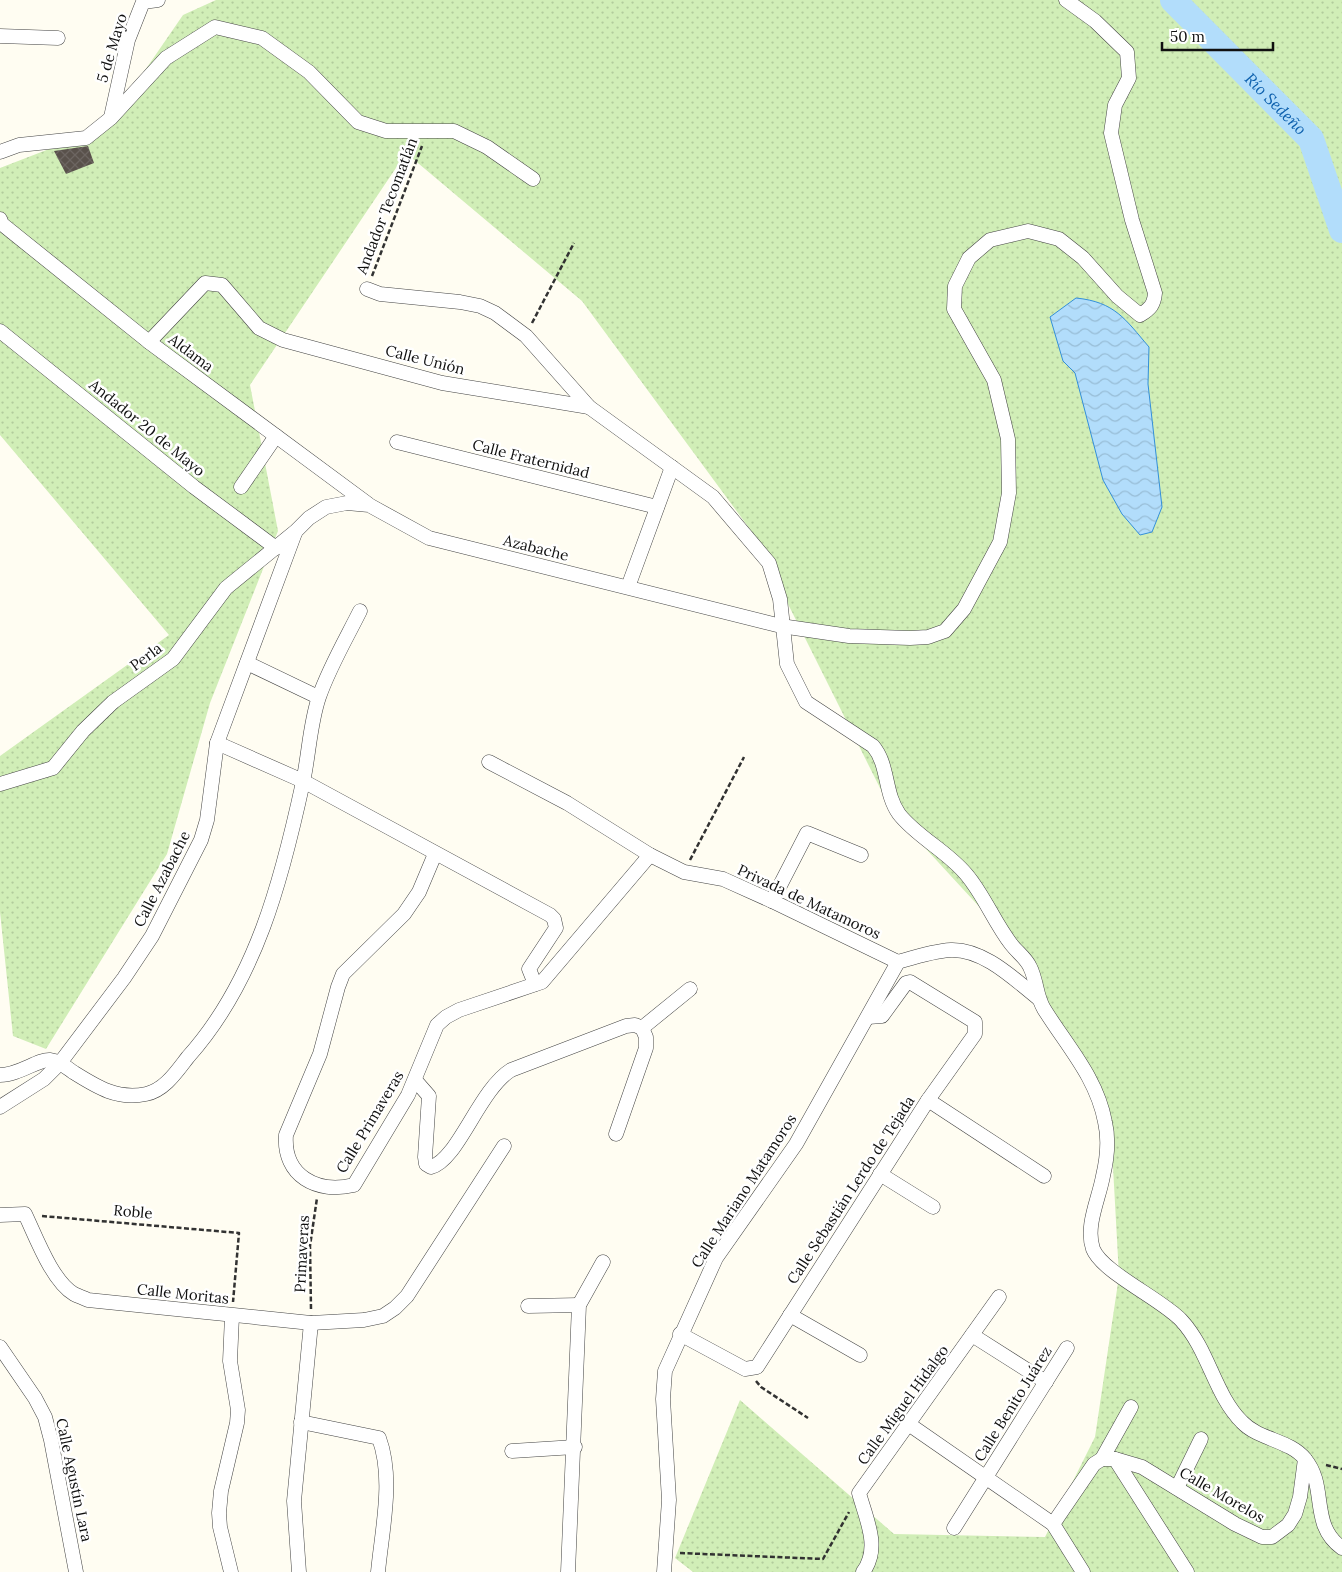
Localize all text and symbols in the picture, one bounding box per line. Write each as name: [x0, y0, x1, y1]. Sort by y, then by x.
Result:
street label: 5 de Mayo: [92, 11, 131, 85]
scale bar: [1162, 20, 1273, 52]
text: 50 m: [1170, 27, 1205, 46]
water label: Río Sedeño: [1241, 68, 1311, 139]
street label: Andador Tecomatlán: [351, 135, 421, 278]
street label: Aldama: [164, 329, 218, 376]
street label: Calle Unión: [384, 341, 467, 379]
street label: Andador 20 de Mayo: [85, 374, 209, 480]
street label: Calle Fraternidad: [471, 435, 592, 482]
street label: Azabache: [500, 530, 571, 565]
street label: Perla: [126, 638, 166, 675]
street label: Calle Azabache: [129, 828, 194, 930]
street label: Privada de Matamoros: [735, 860, 884, 943]
street label: Calle Primaveras: [332, 1067, 408, 1176]
street label: Calle Sebastián Lerdo de Tejada: [783, 1092, 919, 1287]
street label: Calle Mariano Matamoros: [687, 1110, 800, 1271]
street label: Roble: [113, 1200, 153, 1223]
street label: Primaveras: [290, 1215, 313, 1293]
street label: Calle Moritas: [136, 1279, 230, 1308]
street label: Calle Miguel Hidalgo: [853, 1341, 953, 1468]
street label: Calle Benito Juárez: [969, 1343, 1056, 1465]
street label: Calle Agustín Lara: [52, 1416, 97, 1544]
street label: Calle Morelos: [1176, 1463, 1268, 1527]

